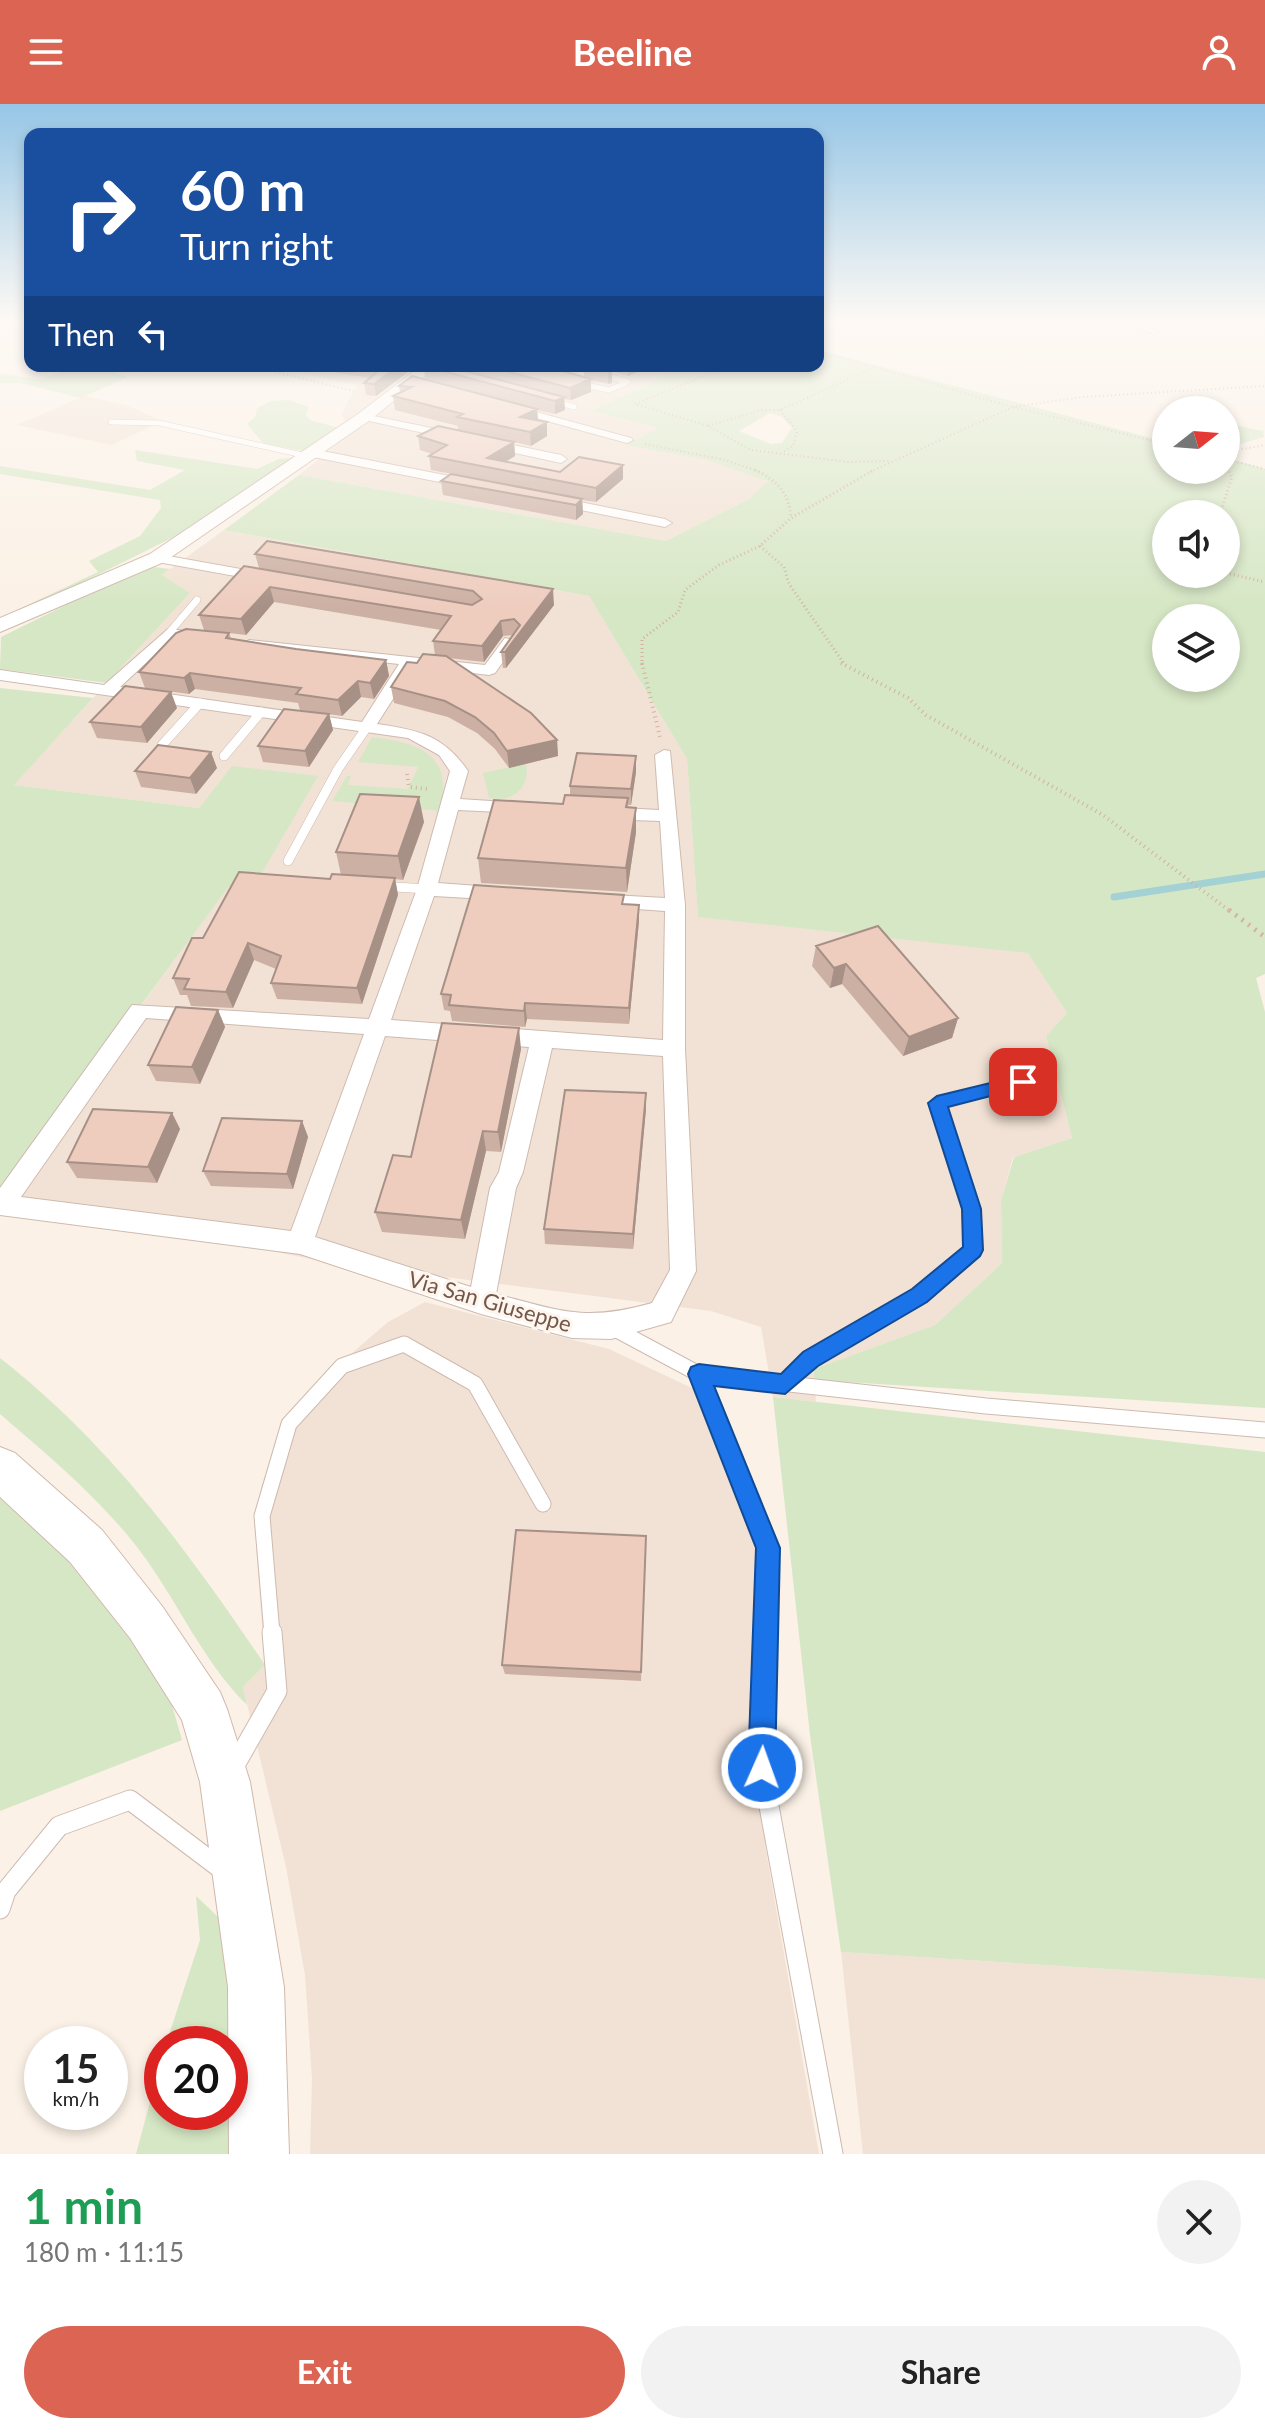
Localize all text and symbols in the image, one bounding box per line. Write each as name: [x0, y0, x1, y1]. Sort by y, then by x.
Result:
icon: menu: [24, 30, 68, 74]
text: Beeline: [573, 30, 692, 74]
icon: person: [1197, 30, 1241, 74]
text: 60 m: [180, 156, 305, 223]
icon: right: [48, 160, 152, 264]
text: Turn right: [180, 224, 333, 268]
icon: left: [131, 312, 175, 356]
text: Then: [48, 316, 115, 352]
north arrow: [1152, 396, 1240, 484]
map controls: [1152, 396, 1240, 692]
button: sound: [1152, 500, 1240, 588]
button: layers: [1152, 604, 1240, 692]
pin: [989, 1048, 1057, 1116]
icon: arrive: [1001, 1060, 1045, 1104]
street label: Via San Giuseppe: [405, 1265, 575, 1337]
position arrow: [720, 1726, 804, 1810]
speed limit sign: 20: [144, 2026, 248, 2130]
text: 15: [53, 2044, 99, 2092]
text: km/h: [53, 2086, 99, 2110]
text: 1 min: [24, 2177, 143, 2234]
button: close: [1157, 2180, 1241, 2264]
text: 180 m · 11:15: [24, 2236, 184, 2268]
button: Exit: [24, 2326, 625, 2418]
button: Share: [641, 2326, 1241, 2418]

